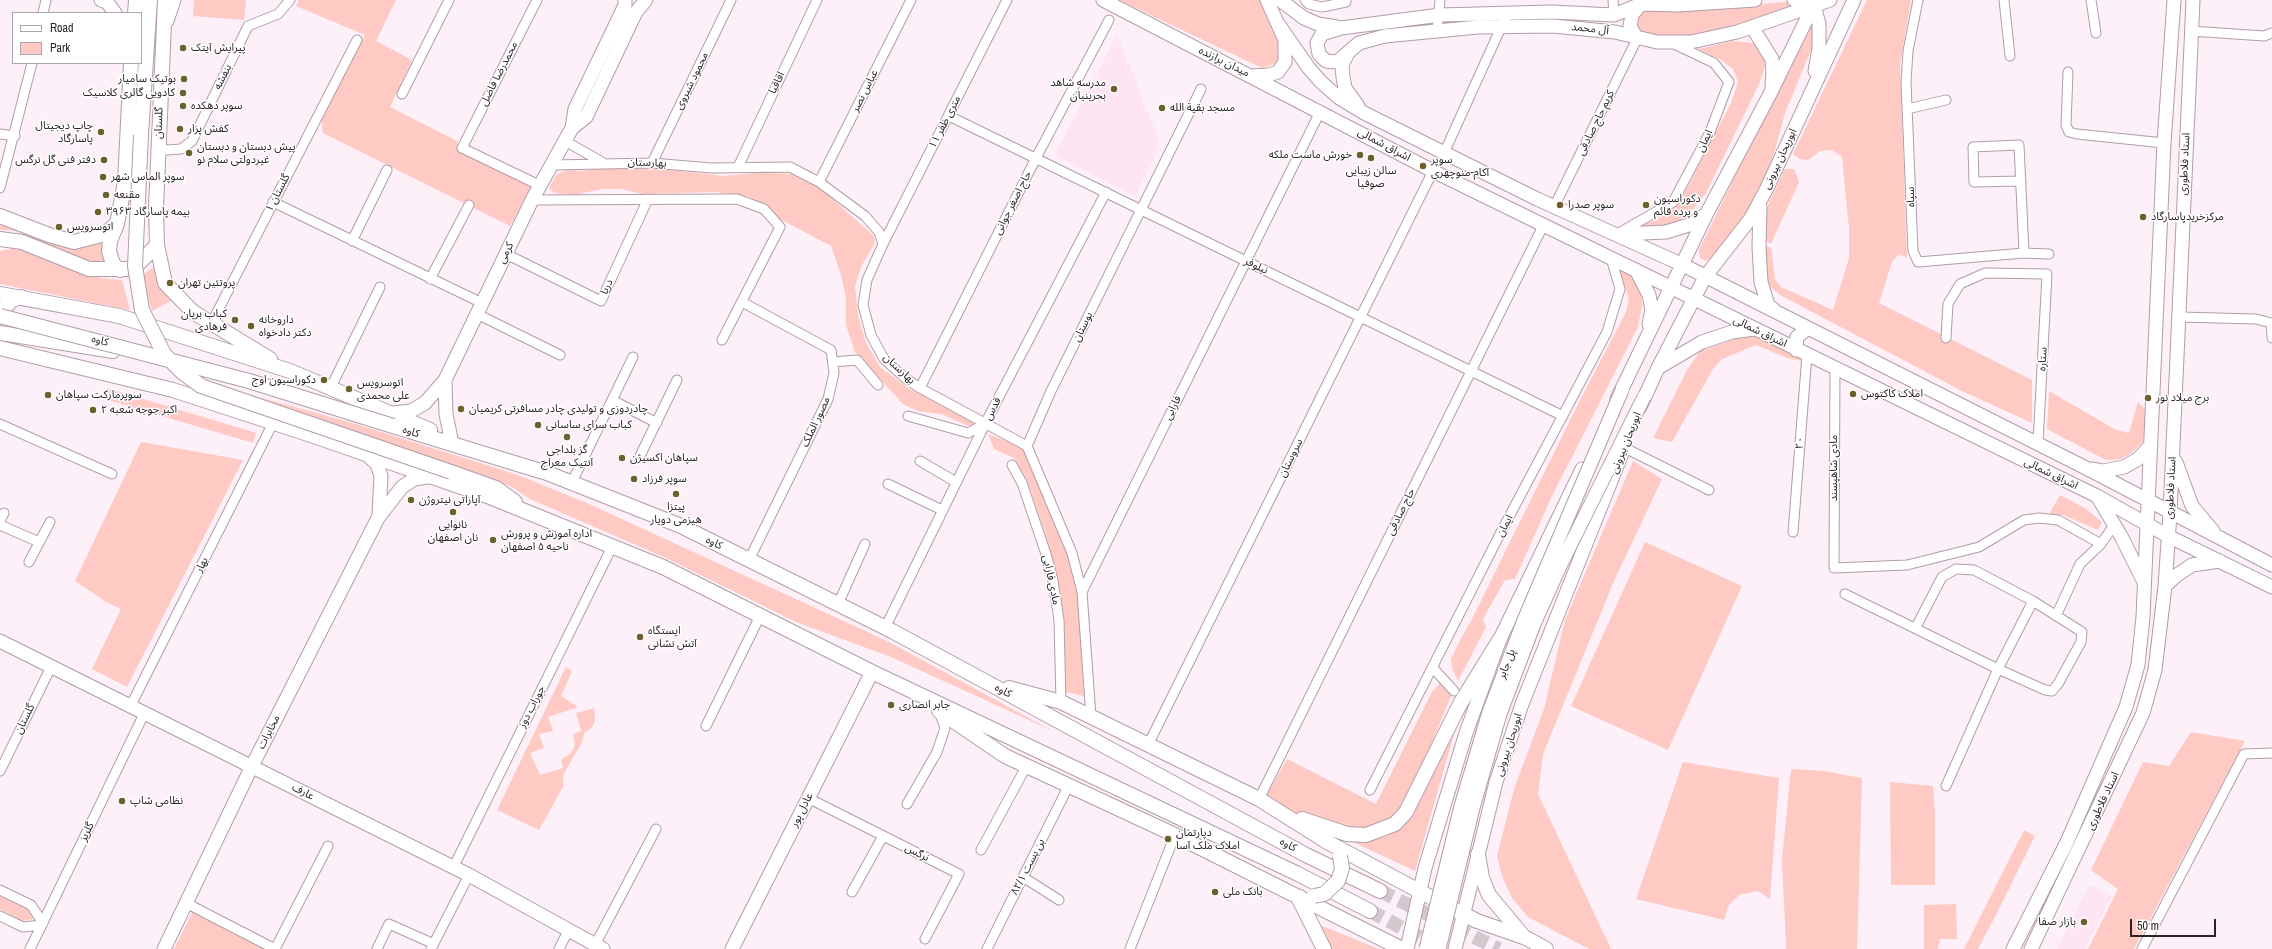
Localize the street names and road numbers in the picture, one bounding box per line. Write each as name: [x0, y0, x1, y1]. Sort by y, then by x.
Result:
street label: آل محمد: [1571, 20, 1609, 38]
street label: محمدرضا فاضل: [477, 40, 521, 108]
street label: میدان برازنده: [1196, 44, 1252, 80]
street label: محمود شیروی: [672, 50, 712, 112]
street label: بنفشه: [211, 62, 235, 92]
street label: عباس نصر: [849, 67, 881, 115]
street label: اقاقیا: [766, 70, 788, 96]
street label: کریم حاج صادقی: [1574, 88, 1618, 158]
street label: ۱۱ متری ظفر: [926, 93, 964, 151]
street label: گلستان: [152, 107, 166, 139]
street label: اشراق شمالی: [1355, 126, 1413, 164]
street label: ابوریحان بیرونی: [1760, 127, 1800, 191]
street label: ایمان: [1694, 128, 1716, 154]
street label: استاد فلاطوری: [2177, 132, 2193, 196]
street label: بهارستان: [627, 156, 667, 170]
street label: حاج اصغر جوانی: [991, 169, 1035, 237]
street label: گلستان ۱: [263, 172, 293, 214]
street label: سپاه: [1904, 187, 1918, 207]
street label: کرمی: [495, 240, 517, 266]
street label: نیلوفر: [1242, 255, 1270, 277]
street label: دریا: [598, 277, 616, 297]
street label: بوستان: [1070, 310, 1096, 344]
street label: اشراق شمالی: [1731, 313, 1789, 351]
street label: کاوه: [90, 333, 110, 349]
street label: ستاره: [2036, 347, 2050, 371]
street label: بهارستان: [880, 351, 918, 387]
street label: فارابی: [1161, 394, 1185, 422]
street label: مصور الملک: [799, 395, 833, 449]
street label: قدس: [982, 395, 1004, 423]
street label: ابوریحان بیرونی: [1608, 410, 1644, 476]
street label: کاوه: [401, 423, 421, 441]
street label: مادی شاهپسند: [1827, 435, 1841, 501]
street label: ۲۰: [1793, 436, 1807, 450]
street label: سروستان: [1276, 437, 1306, 479]
street label: اشراق شمالی: [2022, 455, 2080, 493]
street label: استاد فلاطوری: [2163, 456, 2179, 520]
street label: حاج صادقی: [1384, 486, 1418, 538]
street label: ایمان: [1494, 513, 1516, 539]
street label: کاوه: [703, 533, 725, 553]
street label: مادی فارابی: [1039, 554, 1063, 606]
street label: بهار: [193, 555, 211, 575]
street label: پل جابر: [1495, 647, 1519, 681]
street label: کاوه: [992, 681, 1014, 701]
street label: جوراب دوز: [516, 684, 548, 730]
street label: گلستان: [12, 702, 38, 736]
street label: ابوریحان بیرونی: [1493, 712, 1525, 778]
street label: مخابرات: [255, 713, 283, 751]
street label: استاد فلاطوری: [2084, 770, 2122, 832]
street label: عارف: [290, 781, 316, 803]
street label: عادل پور: [788, 791, 816, 829]
street label: گلریز: [77, 820, 97, 844]
street label: کاوه: [1277, 835, 1299, 855]
street label: بن بست ۸۲/۱: [1008, 837, 1048, 897]
street label: نرگس: [903, 841, 931, 865]

